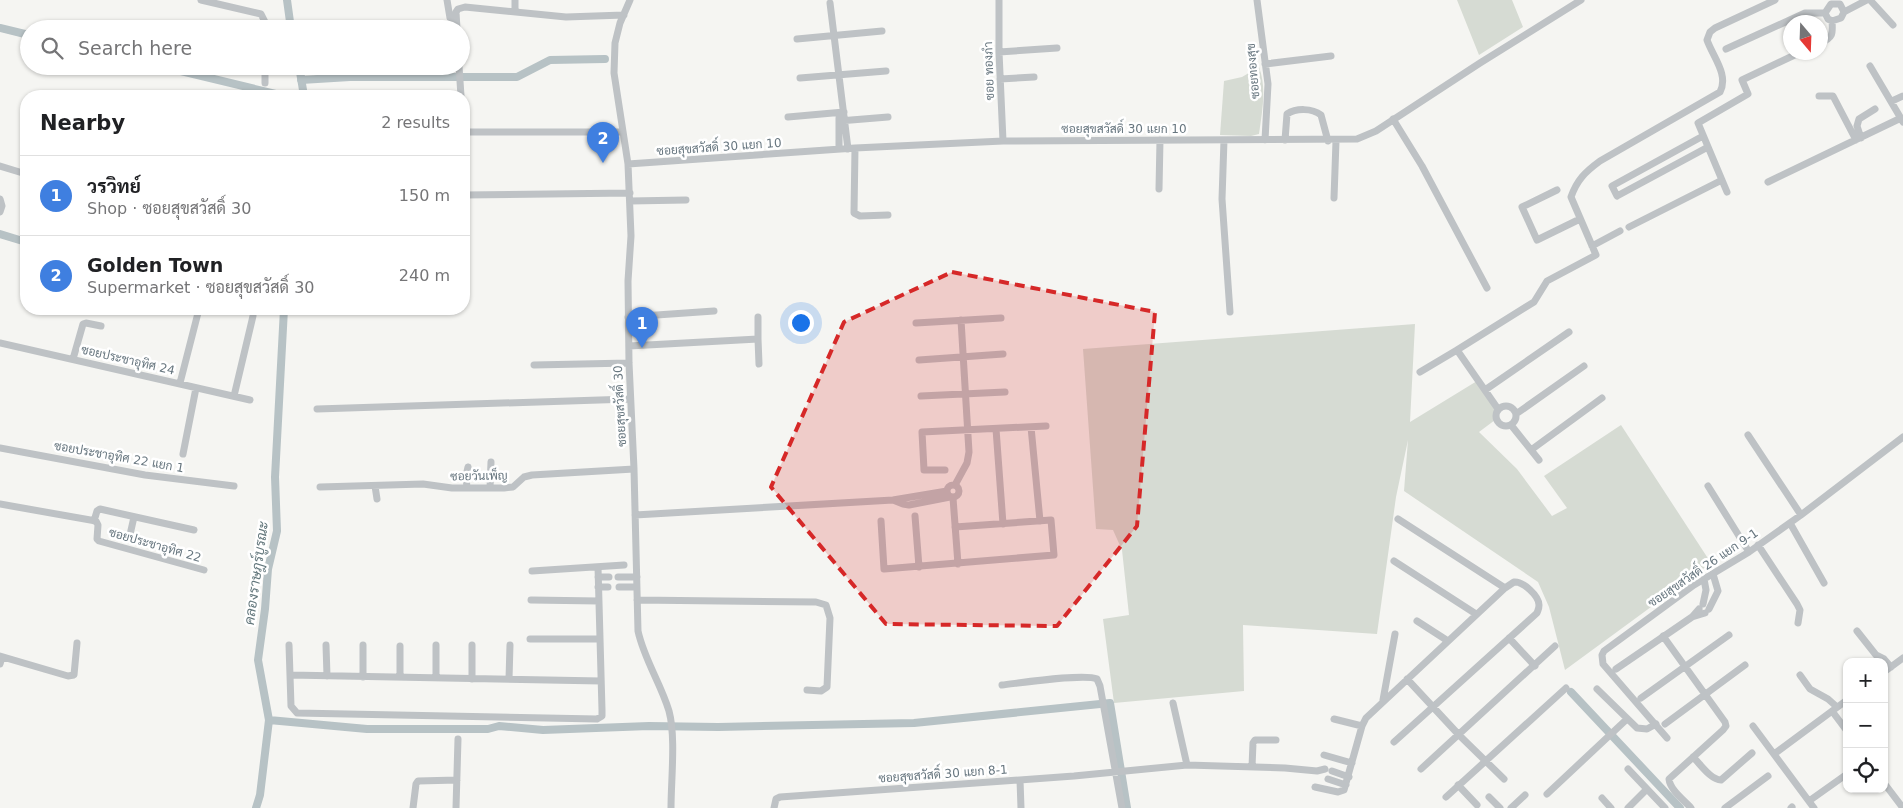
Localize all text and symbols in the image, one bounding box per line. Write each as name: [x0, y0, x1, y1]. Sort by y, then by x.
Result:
north arrow: [1783, 15, 1828, 60]
search box: [20, 20, 470, 75]
icon: search: [38, 34, 66, 62]
text: Search here: [78, 37, 192, 59]
street label: ซอย ทองภํา: [981, 41, 997, 101]
street label: ซอยทองสุข: [1244, 42, 1264, 99]
text: Nearby: [40, 111, 125, 135]
text: 2 results: [381, 113, 450, 132]
street label: ซอยสุขสวัสดิ์ 30 แยก 10: [1061, 118, 1187, 138]
pin: 2: [587, 122, 619, 163]
street label: ซอยสุขสวัสดิ์ 30 แยก 10: [656, 131, 782, 160]
text: วรวิทย์: [87, 175, 141, 197]
text: 1: [50, 186, 62, 205]
text: 150 m: [399, 186, 450, 205]
text: Shop · ซอยสุขสวัสดิ์ 30: [87, 199, 251, 218]
text: Golden Town: [87, 254, 223, 276]
text: 2: [50, 266, 62, 285]
text: 240 m: [399, 266, 450, 285]
text: Supermarket · ซอยสุขสวัสดิ์ 30: [87, 278, 315, 297]
pin: 1: [626, 307, 658, 348]
your location: [788, 310, 814, 336]
street label: ซอยประชาอุทิศ 24: [79, 342, 176, 380]
street label: ซอยสุขสวัสดิ์ 30: [606, 365, 631, 447]
street label: ซอยประชาอุทิศ 22 แยก 1: [53, 439, 185, 477]
street label: ซอยวันเพ็ญ: [450, 466, 508, 484]
water label: คลองราษฎร์บูรณะ: [240, 520, 273, 626]
street label: ซอยสุขสวัสดิ์ 26 แยก 9-1: [1643, 522, 1762, 612]
street label: ซอยประชาอุทิศ 22: [107, 525, 203, 567]
map controls: [1843, 658, 1888, 793]
button: +: [1843, 658, 1888, 703]
button: −: [1843, 703, 1888, 748]
button: locate: [1843, 748, 1888, 793]
street label: ซอยสุขสวัสดิ์ 30 แยก 8-1: [878, 758, 1008, 787]

